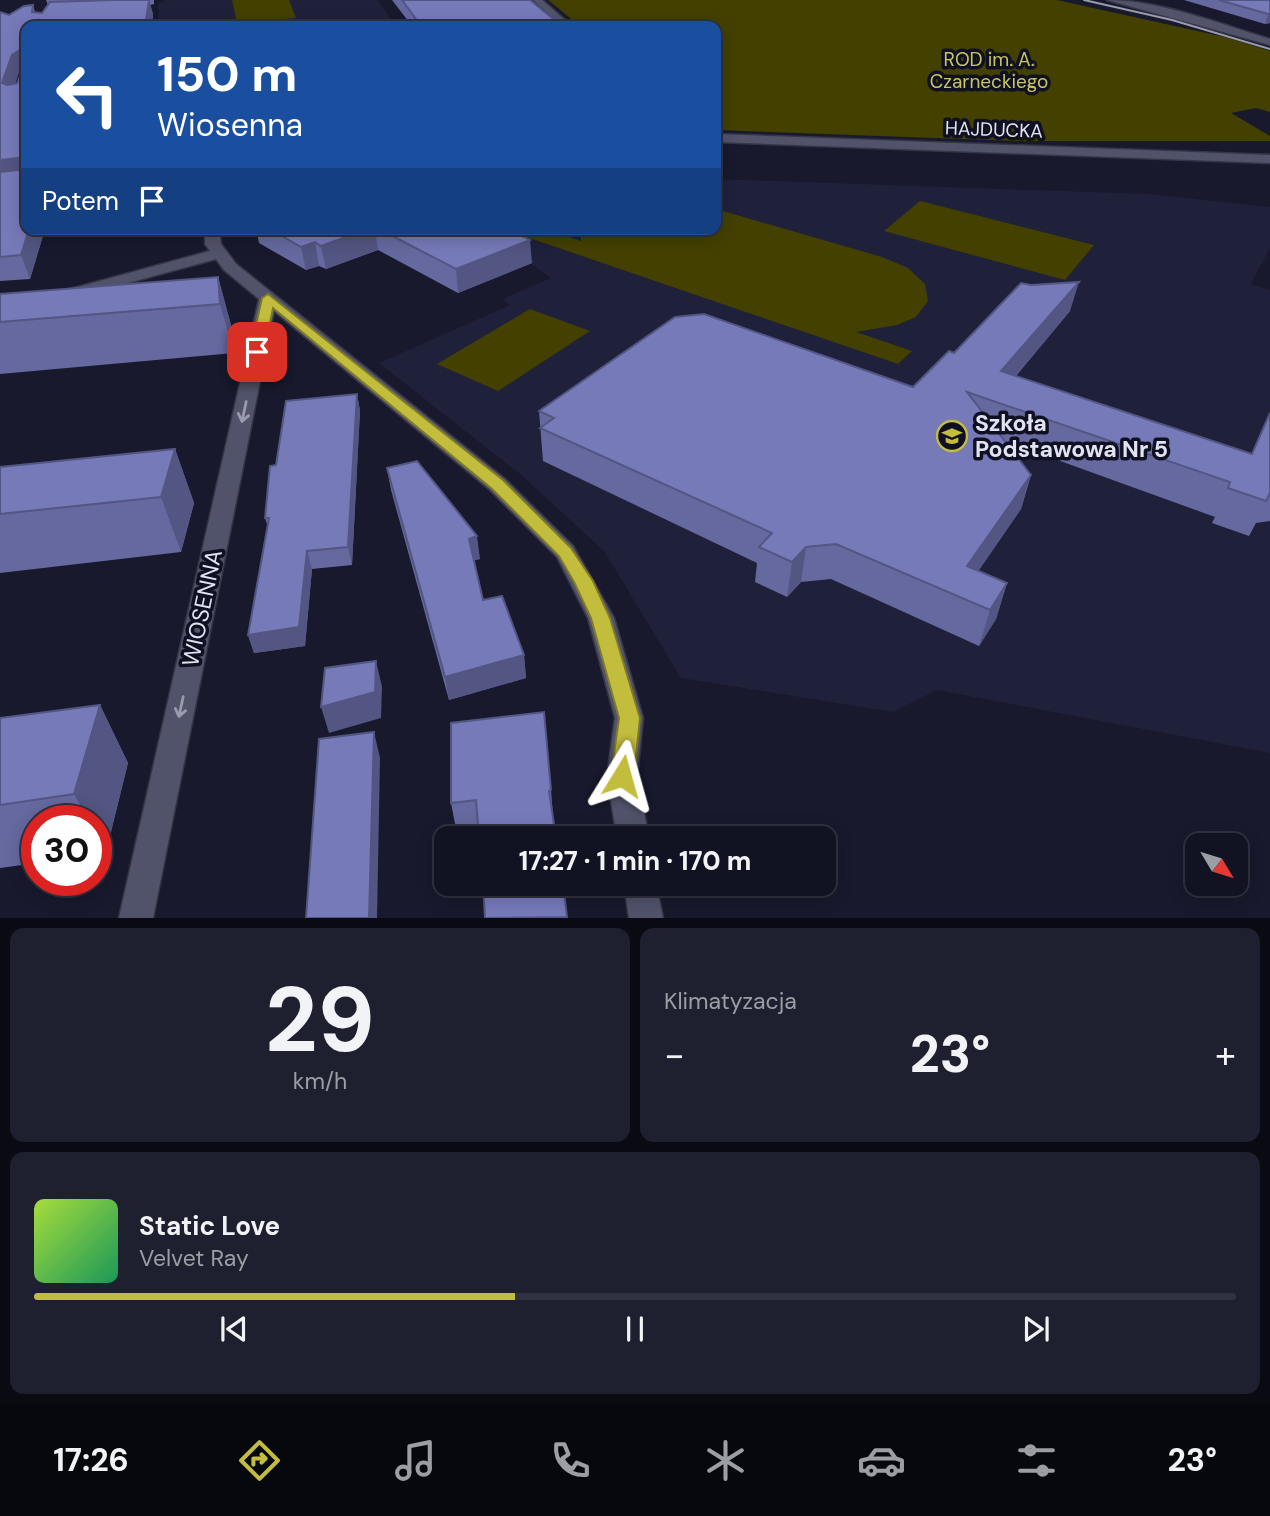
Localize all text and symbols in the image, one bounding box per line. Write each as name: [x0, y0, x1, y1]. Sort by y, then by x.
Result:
text: 150 m: [157, 42, 297, 106]
park label: ROD im. A. Czarneckiego: [930, 47, 1048, 94]
icon: left: [42, 49, 133, 140]
text: Wiosenna: [157, 104, 303, 146]
street label: HAJDUCKA: [945, 115, 1044, 144]
icon: arrive: [133, 182, 171, 220]
text: Potem: [42, 184, 119, 218]
pin: [227, 322, 287, 382]
icon: arrive: [238, 333, 276, 371]
one-way arrow: [236, 400, 250, 423]
place label: Szkoła Podstawowa Nr 5: [975, 408, 1168, 464]
school or university icon: Szkoła Podstawowa Nr 5: [935, 419, 969, 453]
street label: WIOSENNA: [175, 547, 229, 669]
one-way arrow: [174, 695, 188, 718]
position arrow: [585, 739, 659, 813]
speed limit sign: 30: [21, 805, 112, 896]
north arrow: [1185, 833, 1248, 896]
map controls: [1185, 833, 1248, 896]
text: 17:27 · 1 min · 170 m: [519, 844, 751, 878]
text: 29: [265, 961, 375, 1079]
text: Klimatyzacja: [664, 986, 797, 1016]
text: 23°: [910, 1020, 990, 1088]
text: −: [664, 1030, 685, 1080]
text: +: [1215, 1030, 1236, 1080]
text: km/h: [293, 1066, 347, 1096]
text: Static Love: [139, 1209, 280, 1243]
text: Velvet Ray: [139, 1243, 249, 1273]
icon: previous: [215, 1310, 253, 1348]
icon: pause: [616, 1310, 654, 1348]
icon: next: [1017, 1310, 1055, 1348]
icon: directions: [235, 1436, 284, 1485]
icon: music: [391, 1436, 440, 1485]
icon: phone: [546, 1436, 595, 1485]
icon: climate: [701, 1436, 750, 1485]
icon: car: [857, 1436, 906, 1485]
icon: filters: [1012, 1436, 1061, 1485]
text: 17:26: [53, 1439, 129, 1481]
text: 23°: [1167, 1439, 1217, 1481]

